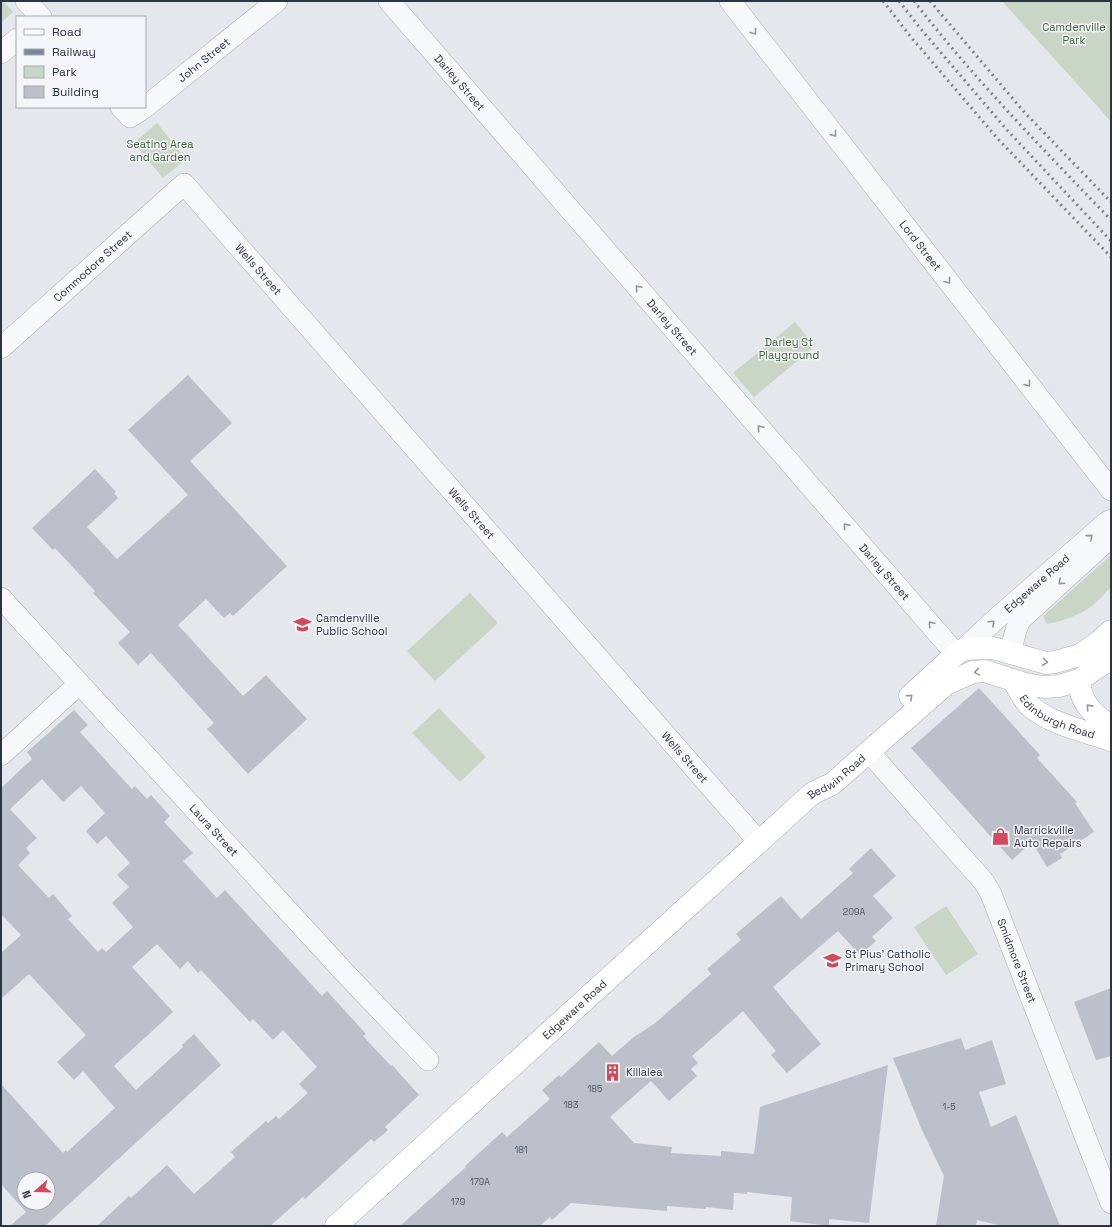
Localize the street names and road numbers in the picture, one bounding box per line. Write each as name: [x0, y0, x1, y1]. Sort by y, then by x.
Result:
street label: John Street: [175, 35, 233, 85]
street label: Darley Street: [432, 51, 488, 114]
street label: Lord Street: [896, 217, 945, 274]
street label: Commodore Street: [51, 227, 135, 305]
street label: Wells Street: [232, 241, 285, 298]
street label: Darley Street: [644, 296, 701, 358]
street label: Wells Street: [445, 485, 498, 542]
street label: Darley Street: [856, 541, 913, 603]
street label: Edgeware Road: [1001, 551, 1072, 616]
street label: Edinburgh Road: [1016, 692, 1097, 742]
street label: Wells Street: [659, 729, 711, 786]
street label: Bedwin Road: [804, 751, 868, 802]
street label: Laura Street: [187, 801, 241, 859]
street label: Smidmore Street: [994, 917, 1040, 1005]
street label: Edgeware Road: [539, 977, 609, 1042]

